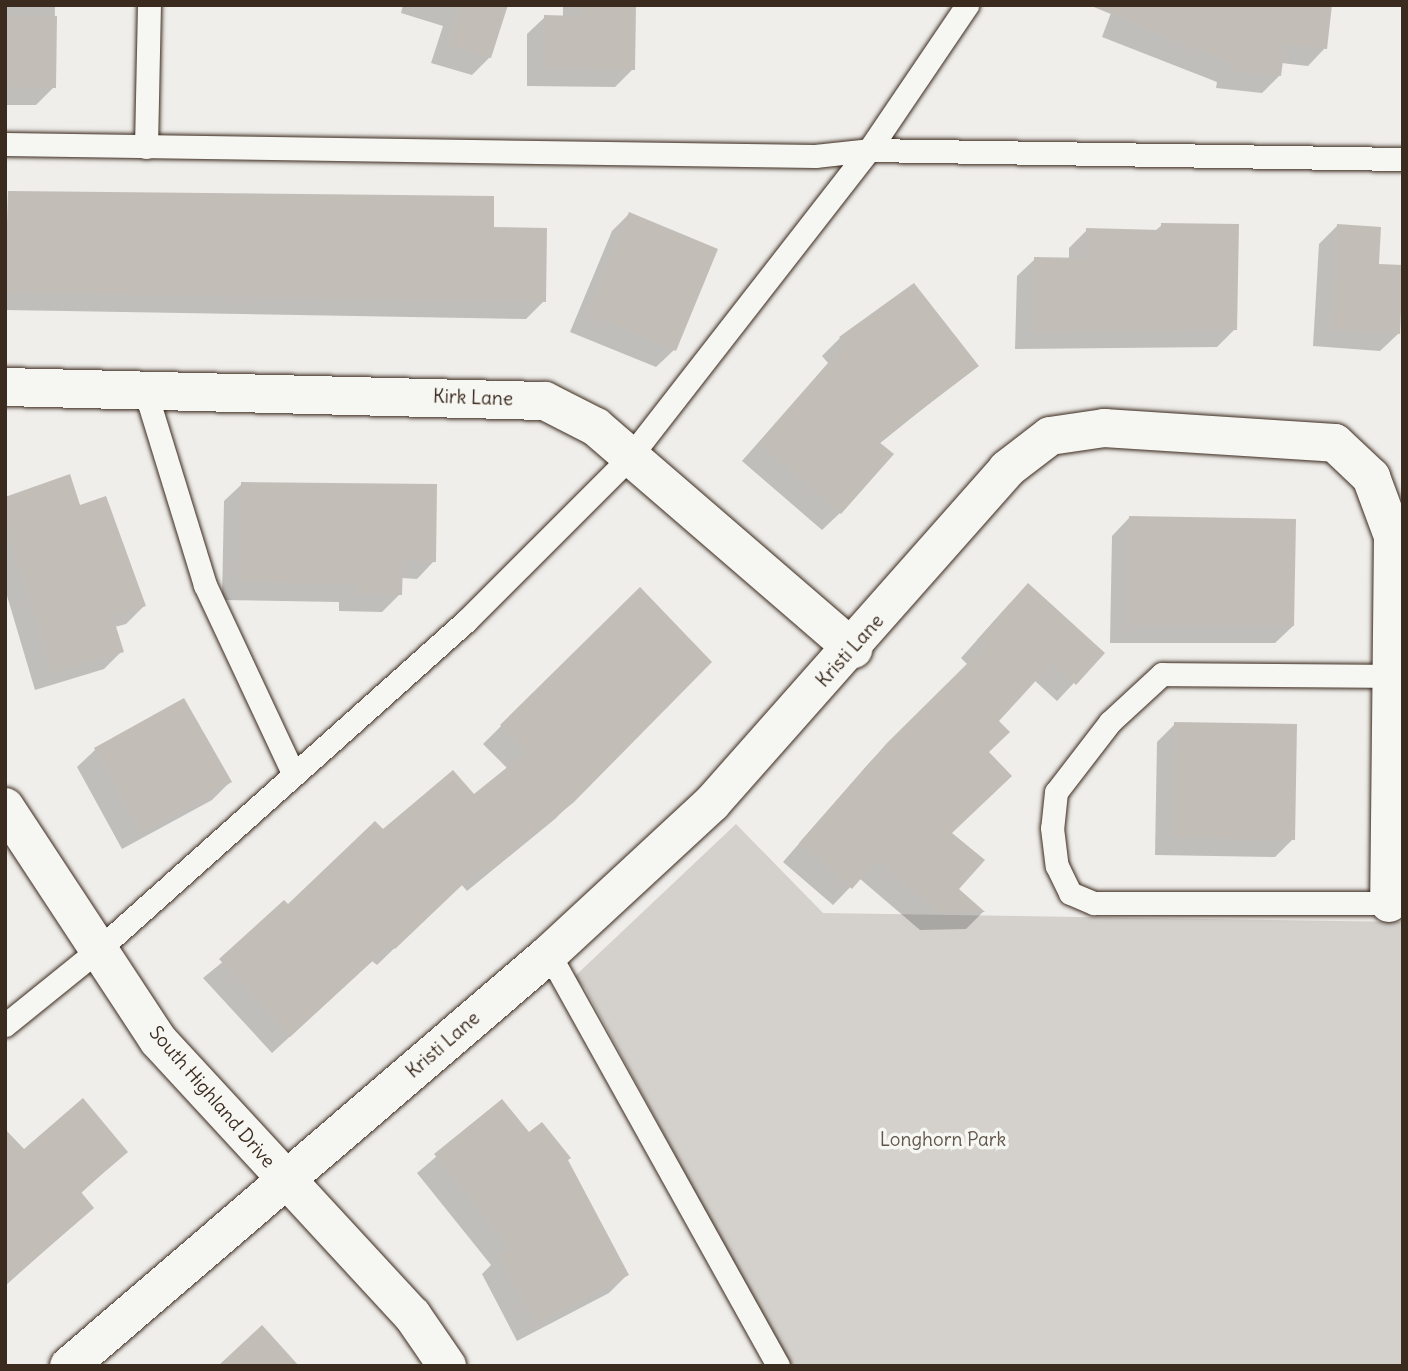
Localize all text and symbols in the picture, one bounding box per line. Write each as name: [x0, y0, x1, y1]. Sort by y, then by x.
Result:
street label: Kirk Lane: [432, 385, 514, 411]
street label: Kristi Lane: [811, 610, 889, 692]
street label: Kristi Lane: [402, 1007, 484, 1083]
street label: South Highland Drive: [144, 1021, 280, 1173]
park label: Longhorn Park: [880, 1129, 1006, 1151]

